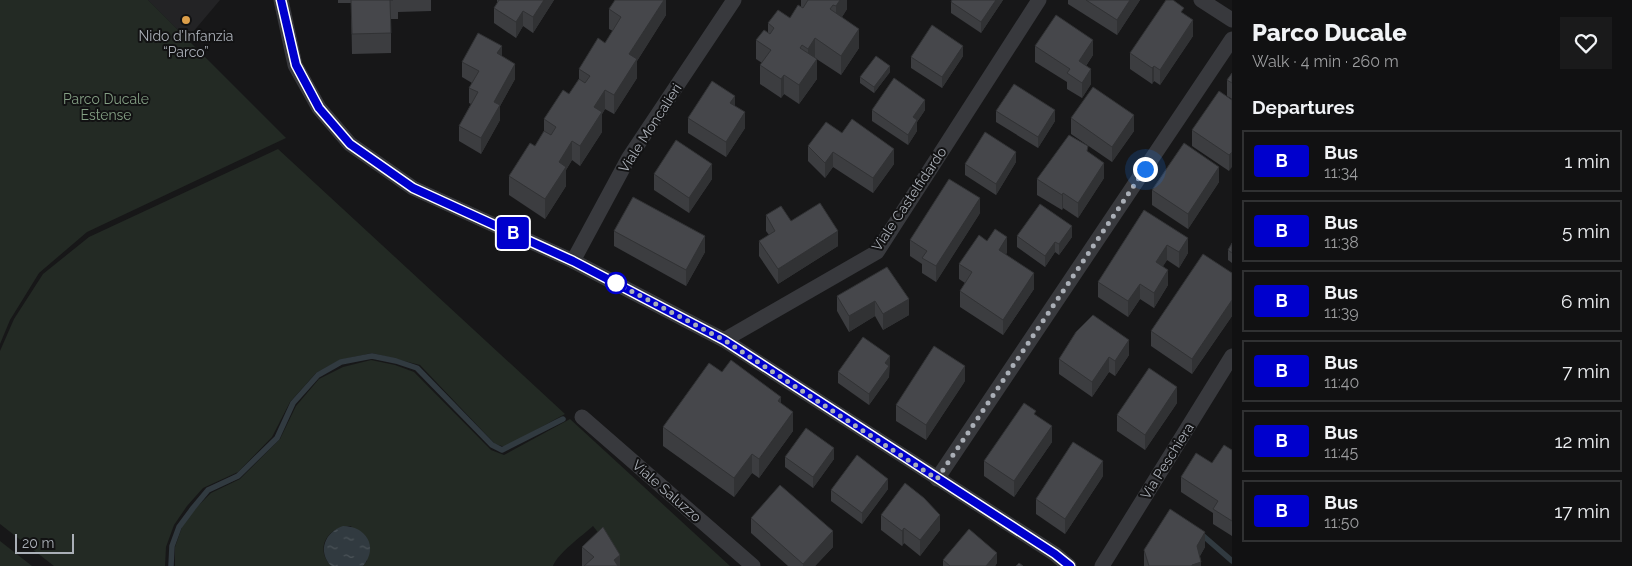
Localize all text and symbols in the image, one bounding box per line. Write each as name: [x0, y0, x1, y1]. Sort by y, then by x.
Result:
marker: Nido d’Infanzia “Parco”: [180, 14, 192, 26]
button: heart: [1560, 17, 1612, 69]
text: Parco Ducale: [1252, 18, 1407, 47]
place label: Nido d’Infanzia “Parco”: [139, 28, 233, 60]
text: Walk · 4 min · 260 m: [1252, 52, 1399, 71]
street label: Viale Moncalieri: [615, 81, 685, 175]
park label: Parco Ducale Estense: [63, 91, 149, 123]
text: Departures: [1252, 96, 1354, 118]
text: Bus: [1324, 141, 1358, 163]
street label: Viale Castelfidardo: [868, 144, 950, 254]
text: B: [1275, 150, 1288, 171]
text: 1 min: [1564, 150, 1610, 172]
your location: [1133, 157, 1158, 182]
text: 11:34: [1324, 163, 1358, 182]
text: Bus: [1324, 211, 1358, 233]
line badge: B: [497, 217, 529, 249]
text: B: [1275, 220, 1288, 241]
text: 5 min: [1562, 220, 1610, 242]
text: B: [507, 222, 519, 243]
text: 11:38: [1324, 233, 1359, 252]
unlabelled marker: [605, 272, 627, 294]
text: Bus: [1324, 281, 1358, 303]
text: B: [1275, 290, 1288, 311]
text: 6 min: [1561, 290, 1610, 312]
text: 11:39: [1324, 303, 1359, 322]
text: Bus: [1324, 351, 1358, 373]
text: B: [1275, 360, 1288, 381]
text: 7 min: [1562, 360, 1610, 382]
text: 11:40: [1324, 373, 1359, 392]
street label: Via Peschiera: [1137, 420, 1197, 502]
text: Bus: [1324, 421, 1358, 443]
text: B: [1275, 430, 1288, 451]
text: 12 min: [1554, 430, 1610, 452]
text: 11:45: [1324, 443, 1358, 462]
street label: Viale Saluzzo: [629, 457, 705, 525]
text: Bus: [1324, 491, 1358, 513]
text: B: [1275, 500, 1288, 521]
text: 17 min: [1554, 500, 1610, 522]
text: 11:50: [1324, 513, 1359, 532]
scale bar: [15, 531, 74, 554]
text: 20 m: [22, 535, 54, 551]

